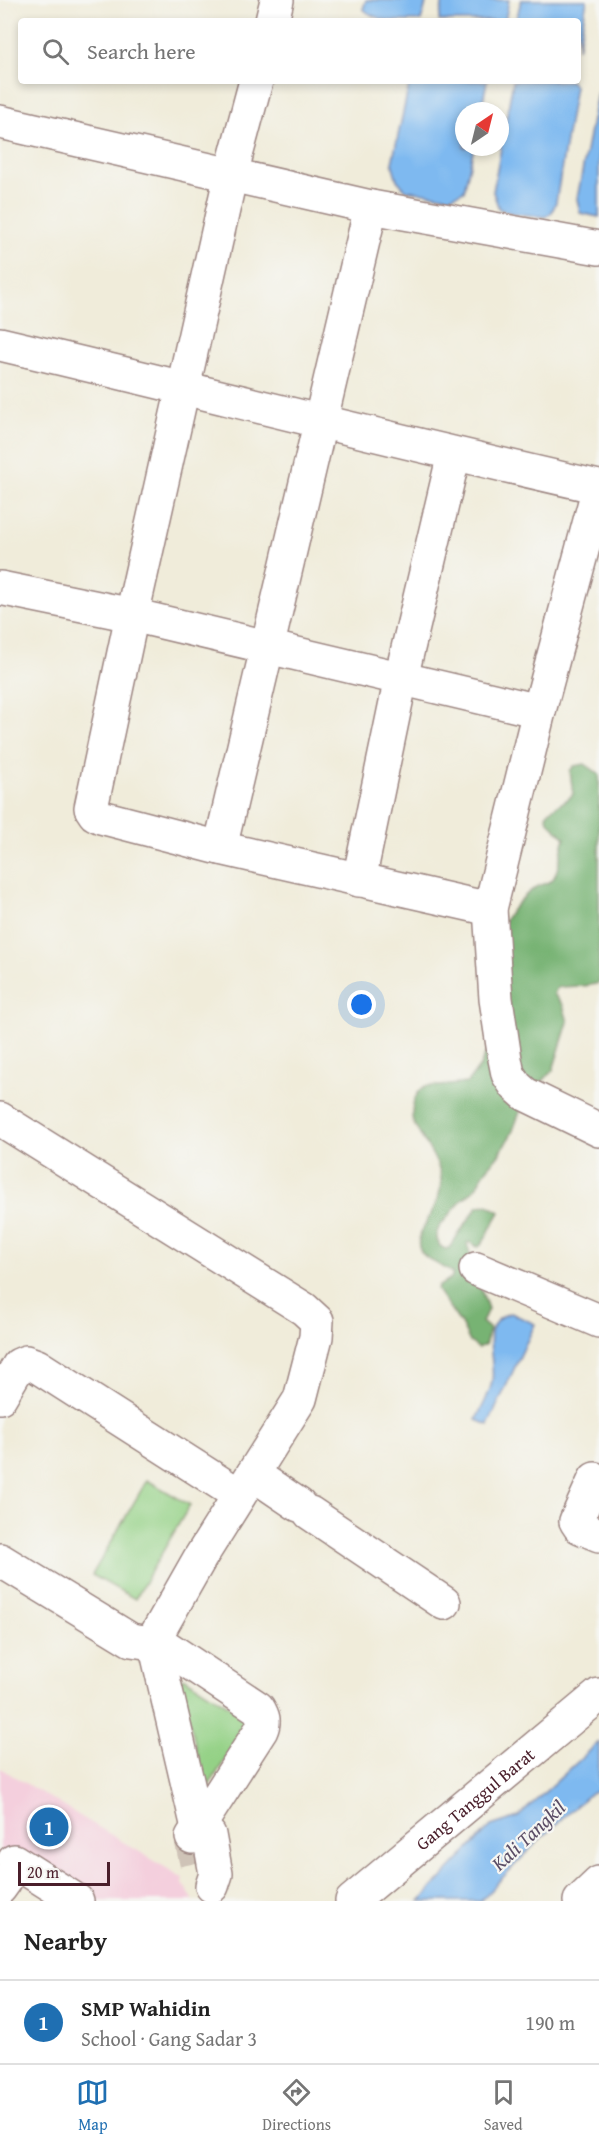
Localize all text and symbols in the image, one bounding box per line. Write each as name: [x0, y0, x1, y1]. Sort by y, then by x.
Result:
search box: [18, 18, 581, 84]
icon: search: [39, 35, 72, 68]
text: Search here: [87, 35, 196, 67]
north arrow: [455, 102, 509, 156]
your location: [347, 990, 376, 1019]
street label: Gang Tanggul Barat: [409, 1740, 541, 1856]
water label: Kali Tangkil: [484, 1793, 571, 1878]
pin: 1: [29, 1804, 68, 1850]
scale bar: [18, 1859, 110, 1886]
text: 20 m: [27, 1860, 59, 1884]
text: Nearby: [24, 1921, 107, 1960]
text: SMP Wahidin: [81, 1992, 211, 2024]
text: 1: [38, 2008, 49, 2037]
text: 190 m: [525, 2008, 575, 2037]
text: School · Gang Sadar 3: [81, 2024, 257, 2053]
tab: Map: [76, 2076, 109, 2136]
tab: Directions: [262, 2076, 331, 2136]
tab: Saved: [484, 2076, 523, 2136]

